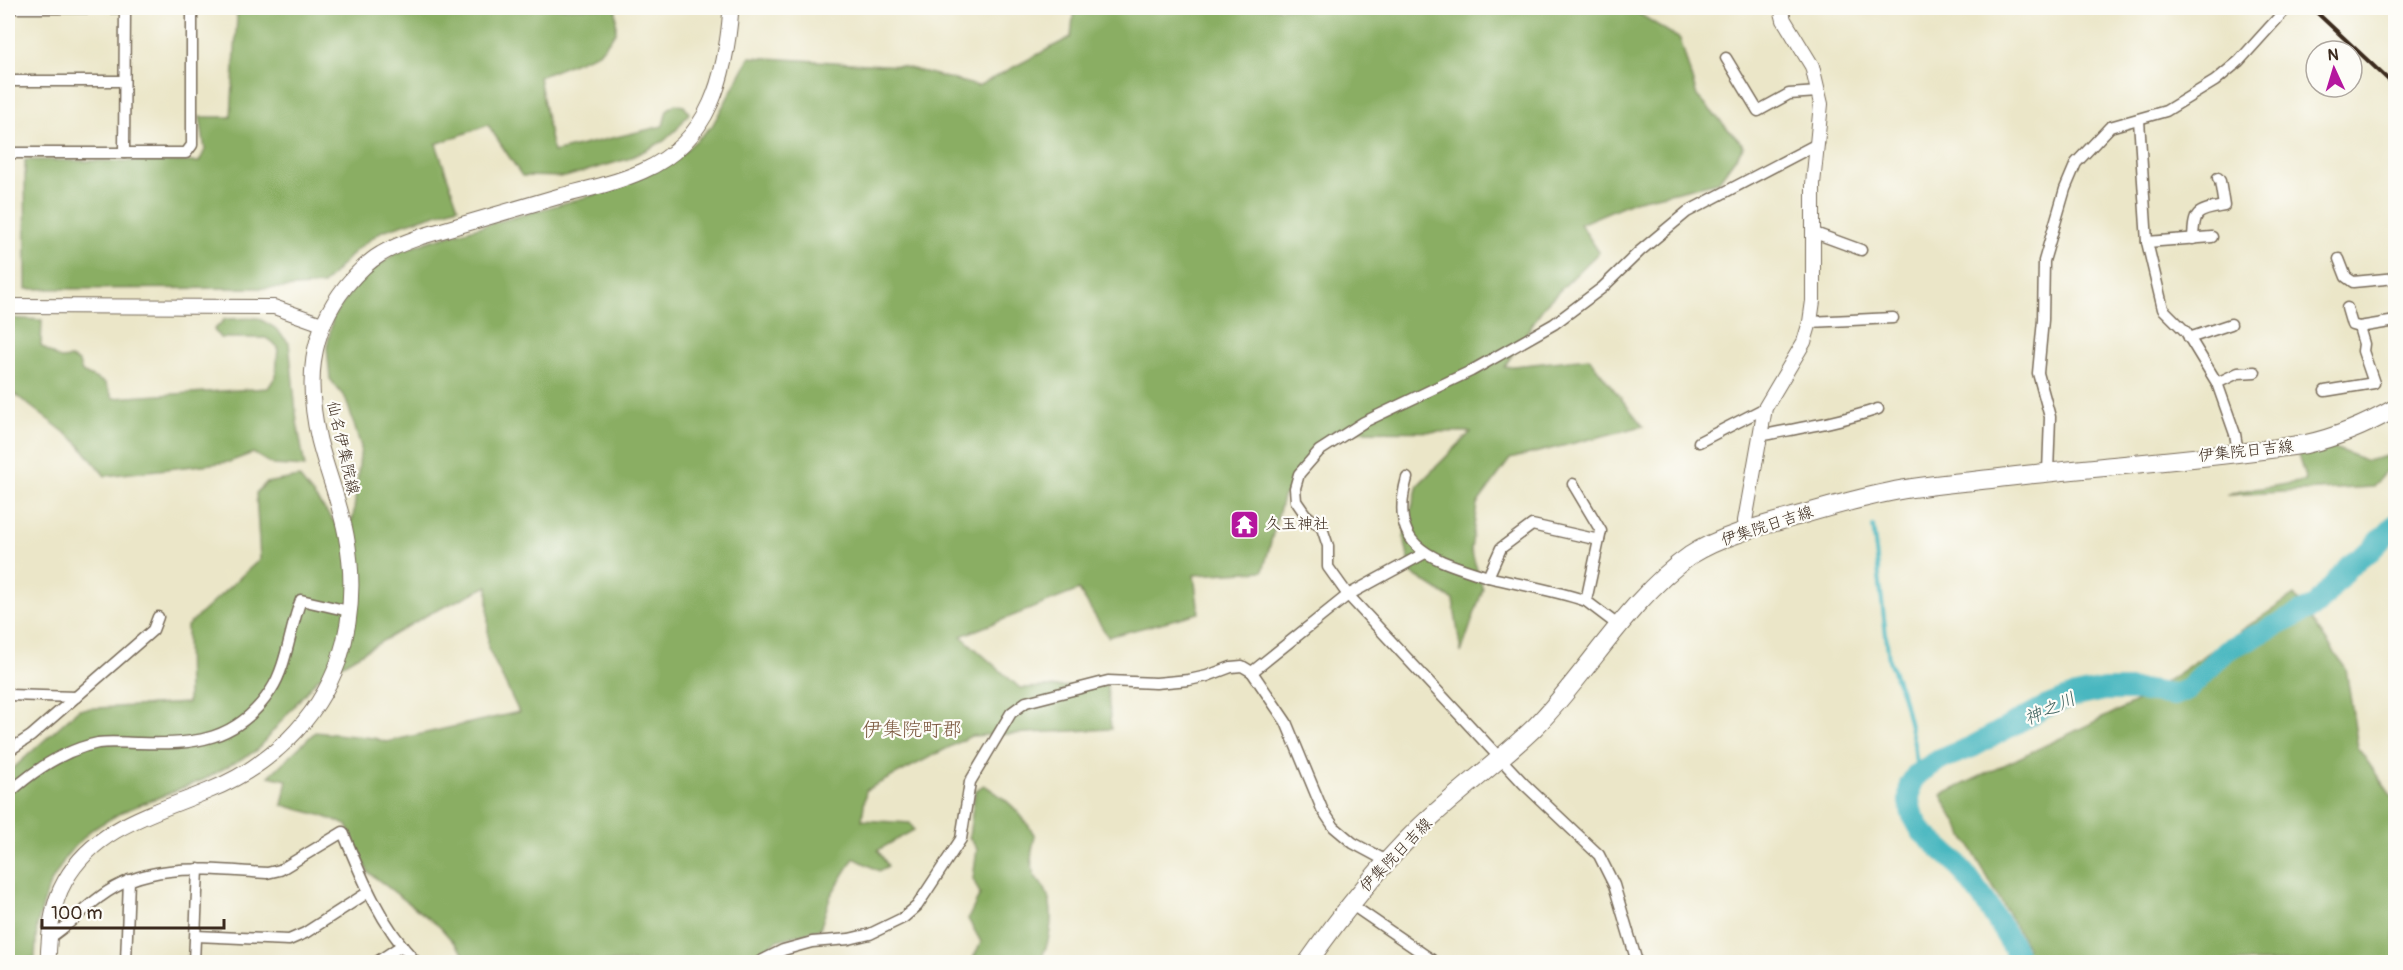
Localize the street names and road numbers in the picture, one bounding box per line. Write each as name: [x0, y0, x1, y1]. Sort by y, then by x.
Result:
street label: 仙名伊集院線: [322, 399, 364, 497]
street label: 伊集院日吉線: [2197, 436, 2295, 466]
street label: 伊集院日吉線: [1718, 502, 1816, 550]
street label: 伊集院日吉線: [1355, 814, 1437, 896]

